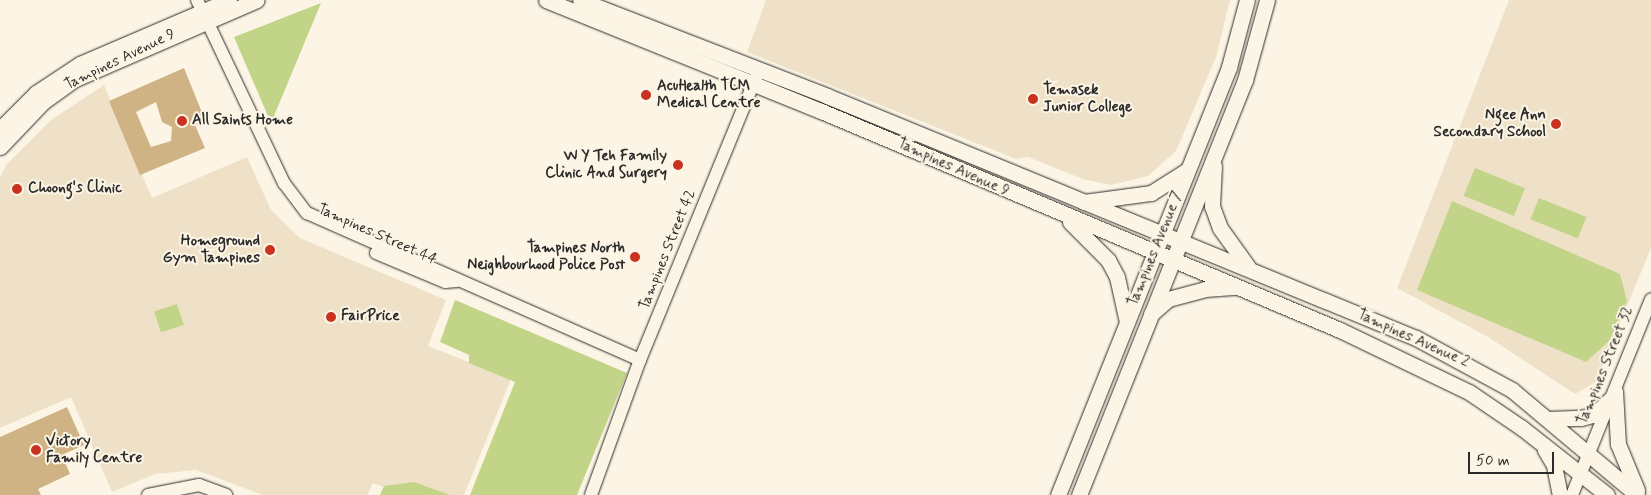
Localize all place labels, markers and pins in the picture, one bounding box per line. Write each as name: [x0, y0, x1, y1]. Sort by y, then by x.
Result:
place label: AcuHealth TCM Medical Centre: [657, 77, 758, 112]
place label: Temasek Junior College: [1043, 81, 1132, 116]
marker: AcuHealth TCM Medical Centre: [639, 88, 653, 102]
marker: Temasek Junior College: [1027, 93, 1039, 105]
place label: Ngee Ann Secondary School: [1434, 106, 1546, 141]
place label: All Saints Home: [192, 112, 296, 130]
marker: All Saints Home: [176, 115, 188, 127]
marker: Ngee Ann Secondary School: [1550, 118, 1562, 130]
place label: W Y Teh Family Clinic And Surgery: [547, 147, 667, 182]
marker: W Y Teh Family Clinic And Surgery: [671, 158, 685, 172]
place label: Choong's Clinic: [28, 180, 124, 198]
marker: Choong's Clinic: [10, 182, 24, 196]
place label: Homeground Gym Tampines: [163, 232, 260, 267]
place label: Tampines North Neighbourhood Police Post: [470, 239, 625, 274]
marker: Homeground Gym Tampines: [264, 244, 276, 256]
marker: Tampines North Neighbourhood Police Post: [629, 251, 641, 263]
place label: FairPrice: [341, 308, 400, 326]
marker: FairPrice: [325, 311, 337, 323]
place label: Victory Family Centre: [46, 432, 140, 467]
marker: Victory Family Centre: [30, 444, 42, 456]

